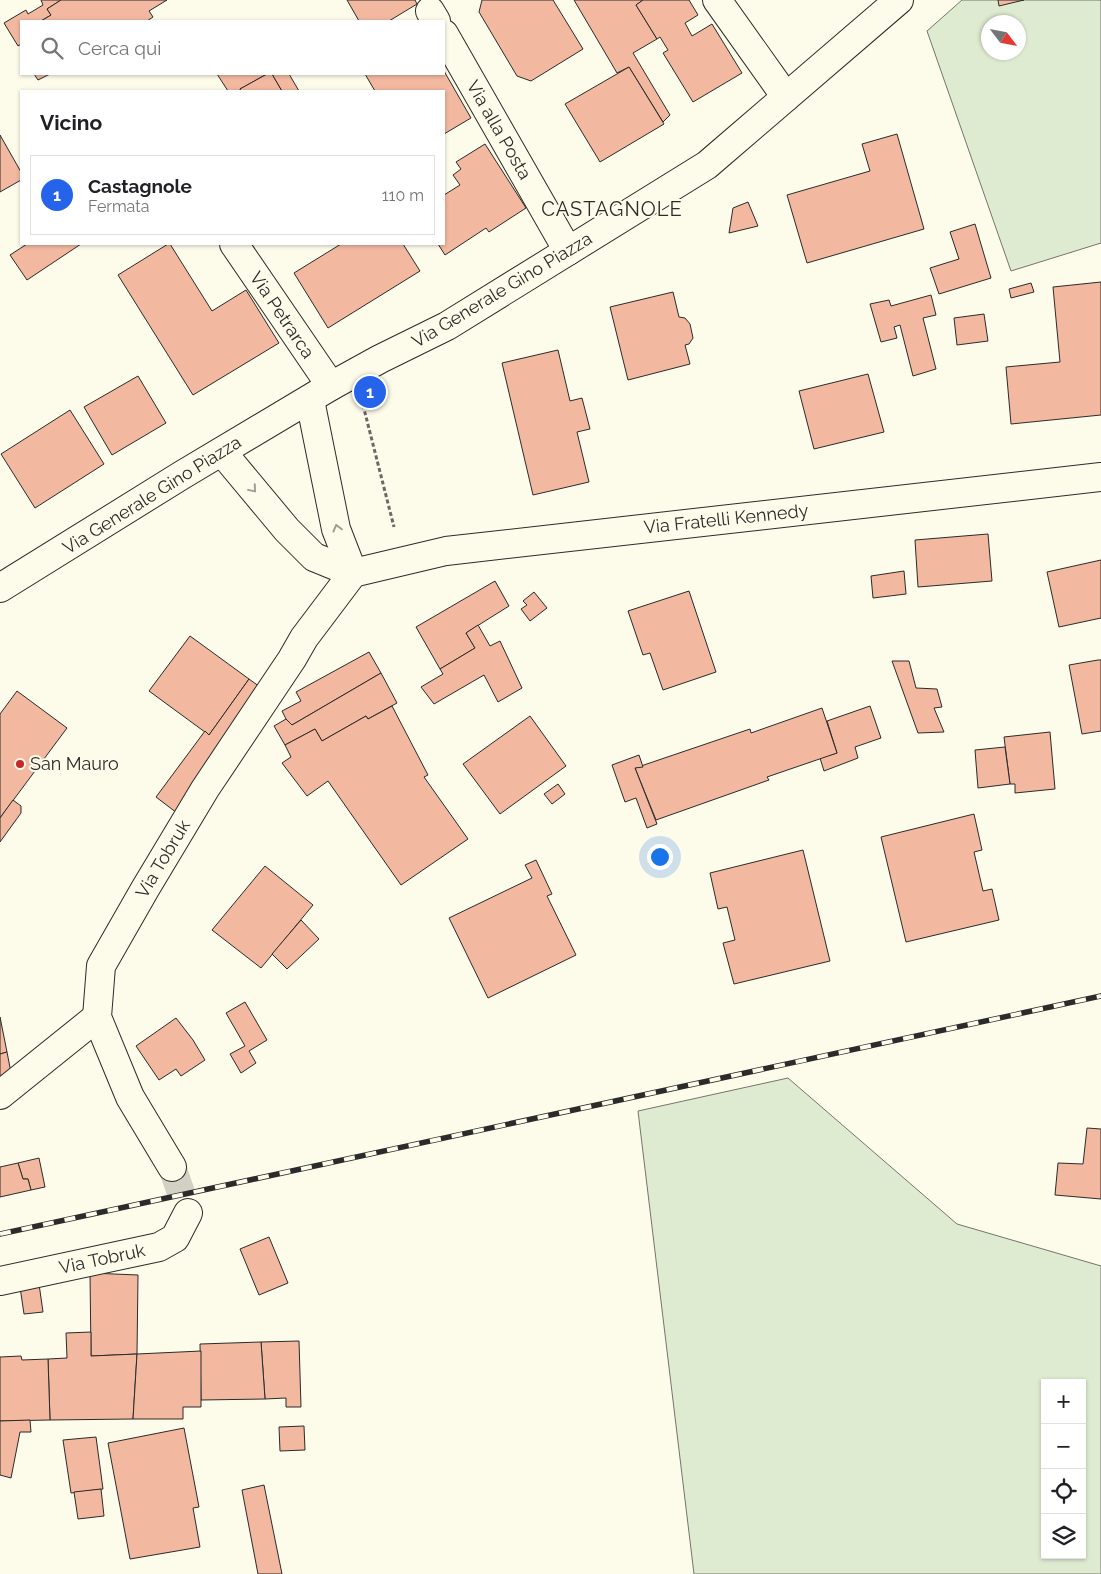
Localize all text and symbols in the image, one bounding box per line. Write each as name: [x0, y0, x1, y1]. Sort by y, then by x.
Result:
north arrow: [981, 15, 1026, 60]
search box: [20, 20, 445, 75]
icon: search: [38, 34, 66, 62]
text: Cerca qui: [78, 37, 161, 59]
street label: Via alla Posta: [463, 77, 536, 183]
text: Vicino: [40, 110, 102, 135]
text: Castagnole: [88, 175, 192, 197]
text: 1: [53, 186, 61, 205]
text: 110 m: [382, 186, 424, 205]
text: Fermata: [88, 197, 149, 216]
district label: CASTAGNOLE: [541, 197, 683, 221]
street label: Via Generale Gino Piazza: [408, 227, 596, 352]
street label: Via Petrarca: [246, 267, 319, 362]
pin: 1: [354, 373, 386, 411]
street label: Via Generale Gino Piazza: [59, 431, 245, 558]
one-way arrow: [247, 483, 256, 492]
street label: Via Fratelli Kennedy: [643, 499, 809, 538]
one-way arrow: [332, 524, 342, 532]
place label: San Mauro: [30, 753, 119, 774]
marker: San Mauro: [14, 758, 26, 770]
street label: Via Tobruk: [131, 816, 194, 902]
your location: [647, 844, 673, 870]
street label: Via Tobruk: [57, 1239, 147, 1278]
map controls: [1041, 1379, 1086, 1559]
button: +: [1041, 1379, 1086, 1424]
button: −: [1041, 1424, 1086, 1469]
button: locate: [1041, 1469, 1086, 1514]
button: layers: [1041, 1514, 1086, 1559]

